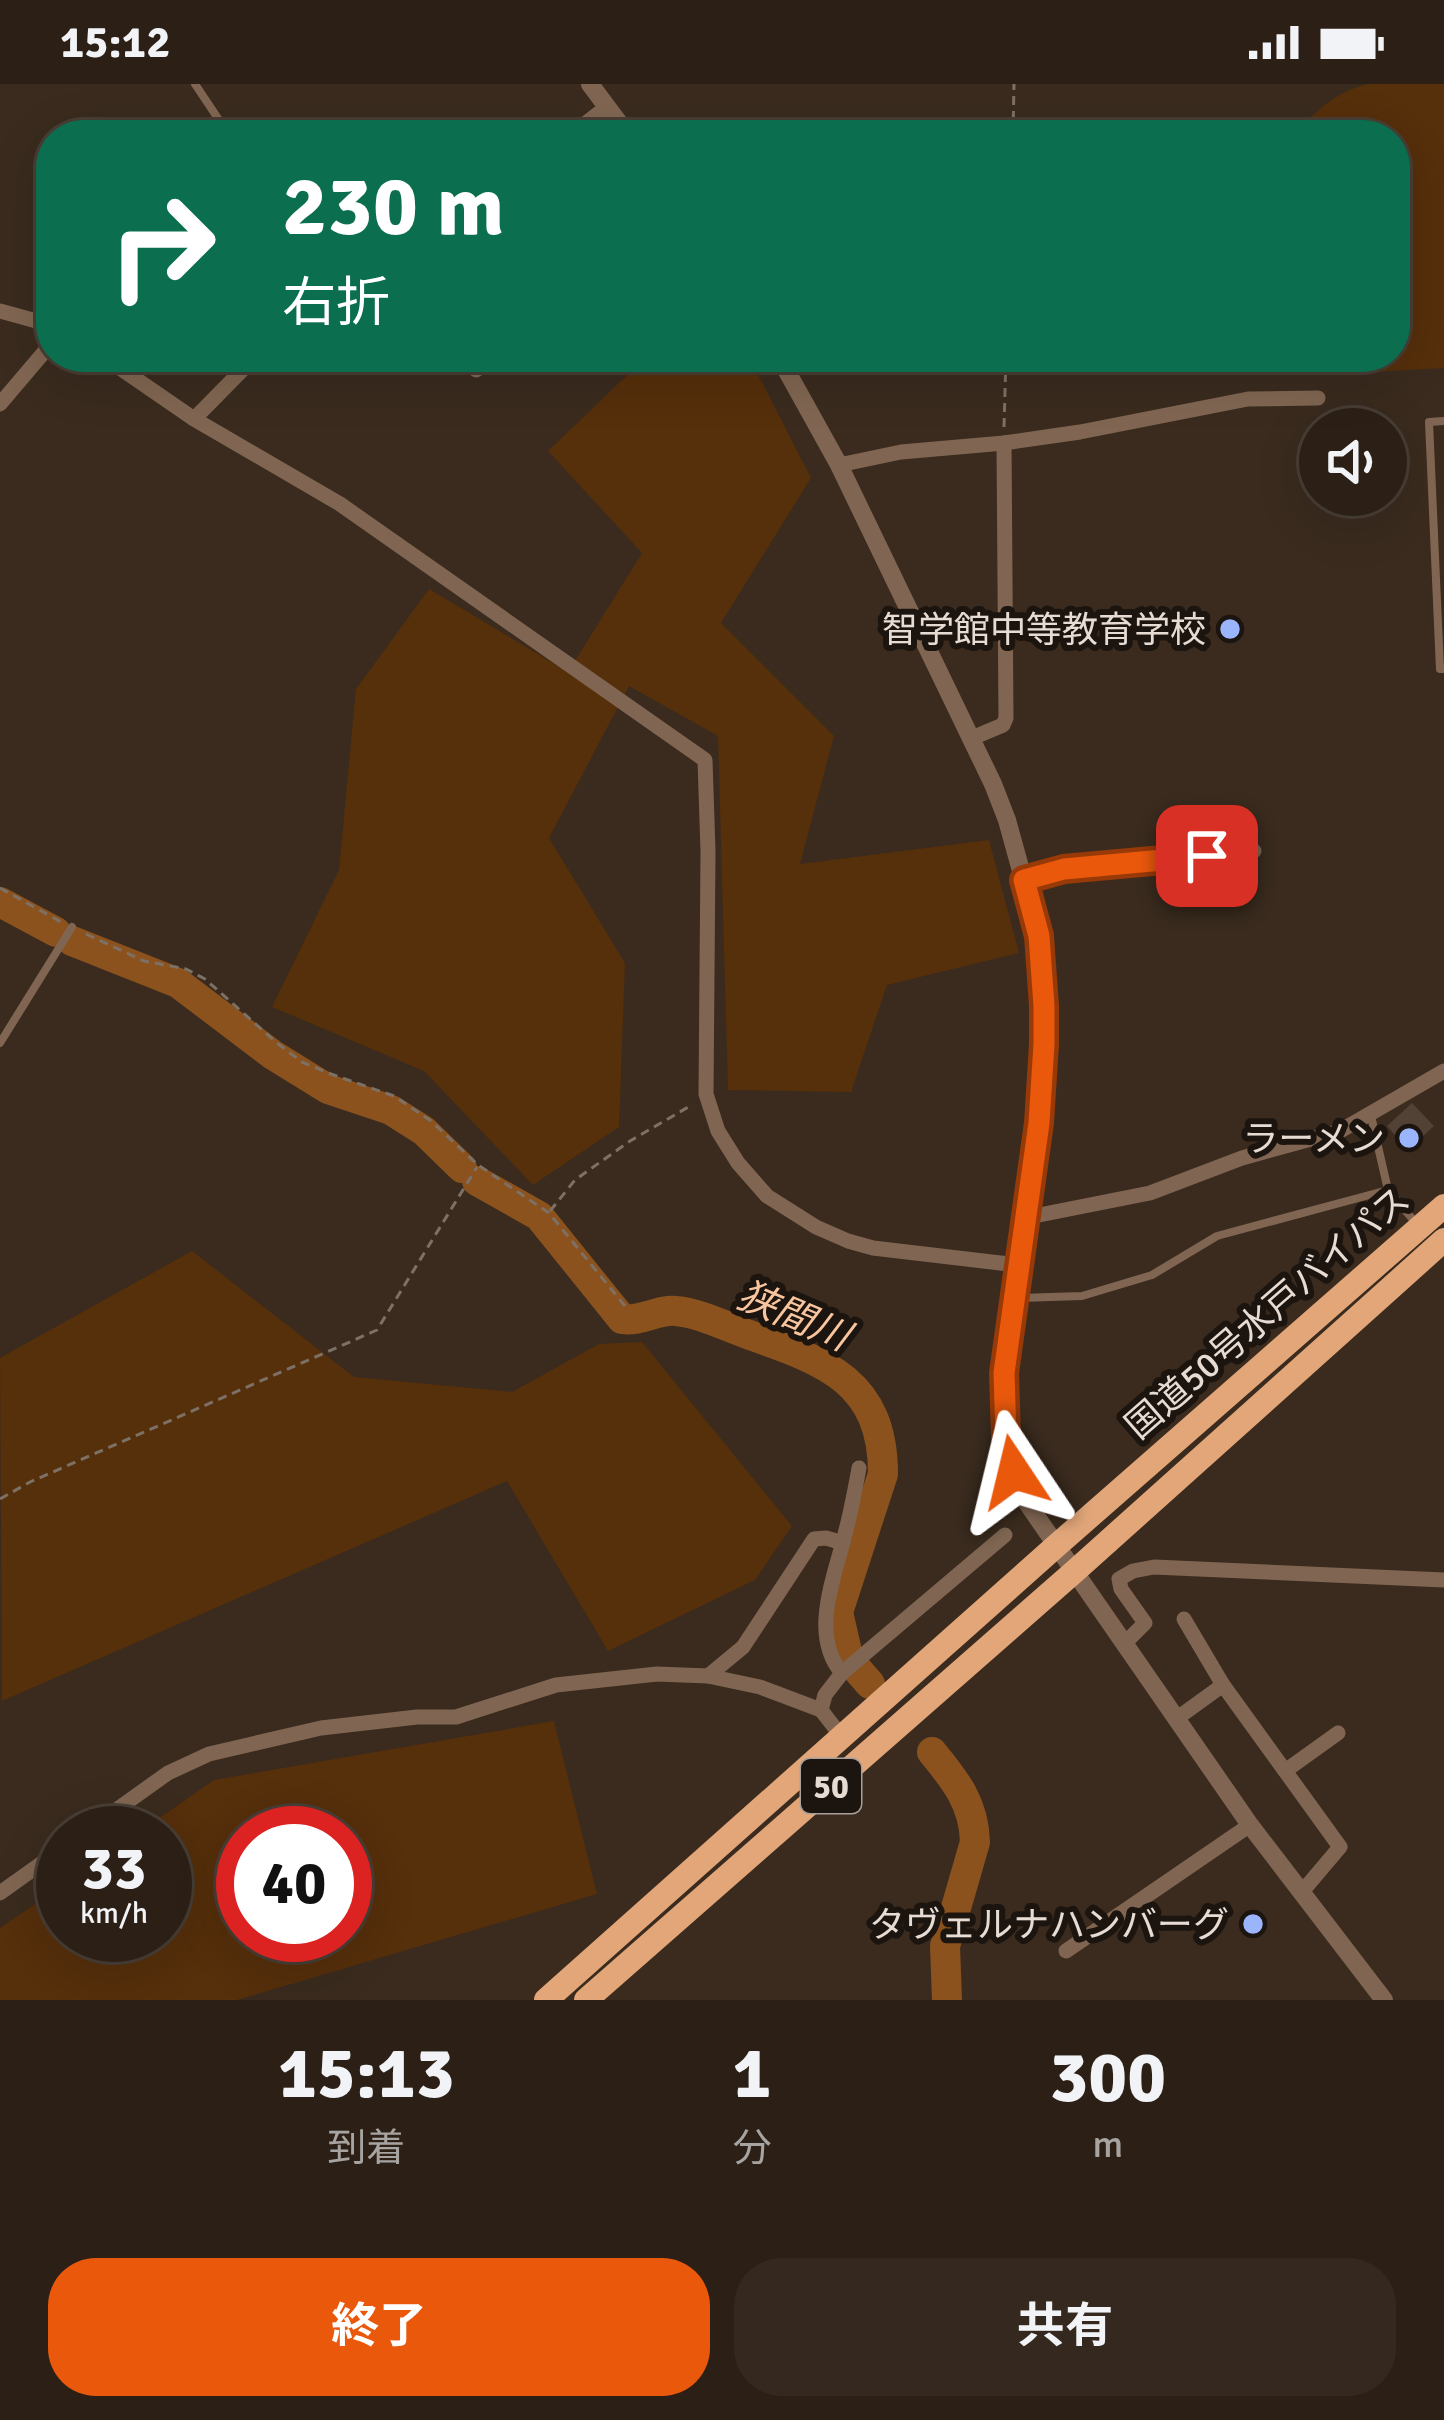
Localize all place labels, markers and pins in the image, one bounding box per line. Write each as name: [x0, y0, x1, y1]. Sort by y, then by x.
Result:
place label: 智学館中等教育学校: [882, 608, 1206, 653]
marker: 智学館中等教育学校: [1217, 616, 1243, 642]
pin: [1156, 805, 1258, 907]
place label: ラーメン: [1242, 1117, 1385, 1162]
marker: ラーメン: [1396, 1125, 1422, 1151]
place label: タヴェルナハンバーグ: [869, 1903, 1229, 1948]
marker: タヴェルナハンバーグ: [1240, 1911, 1266, 1937]

